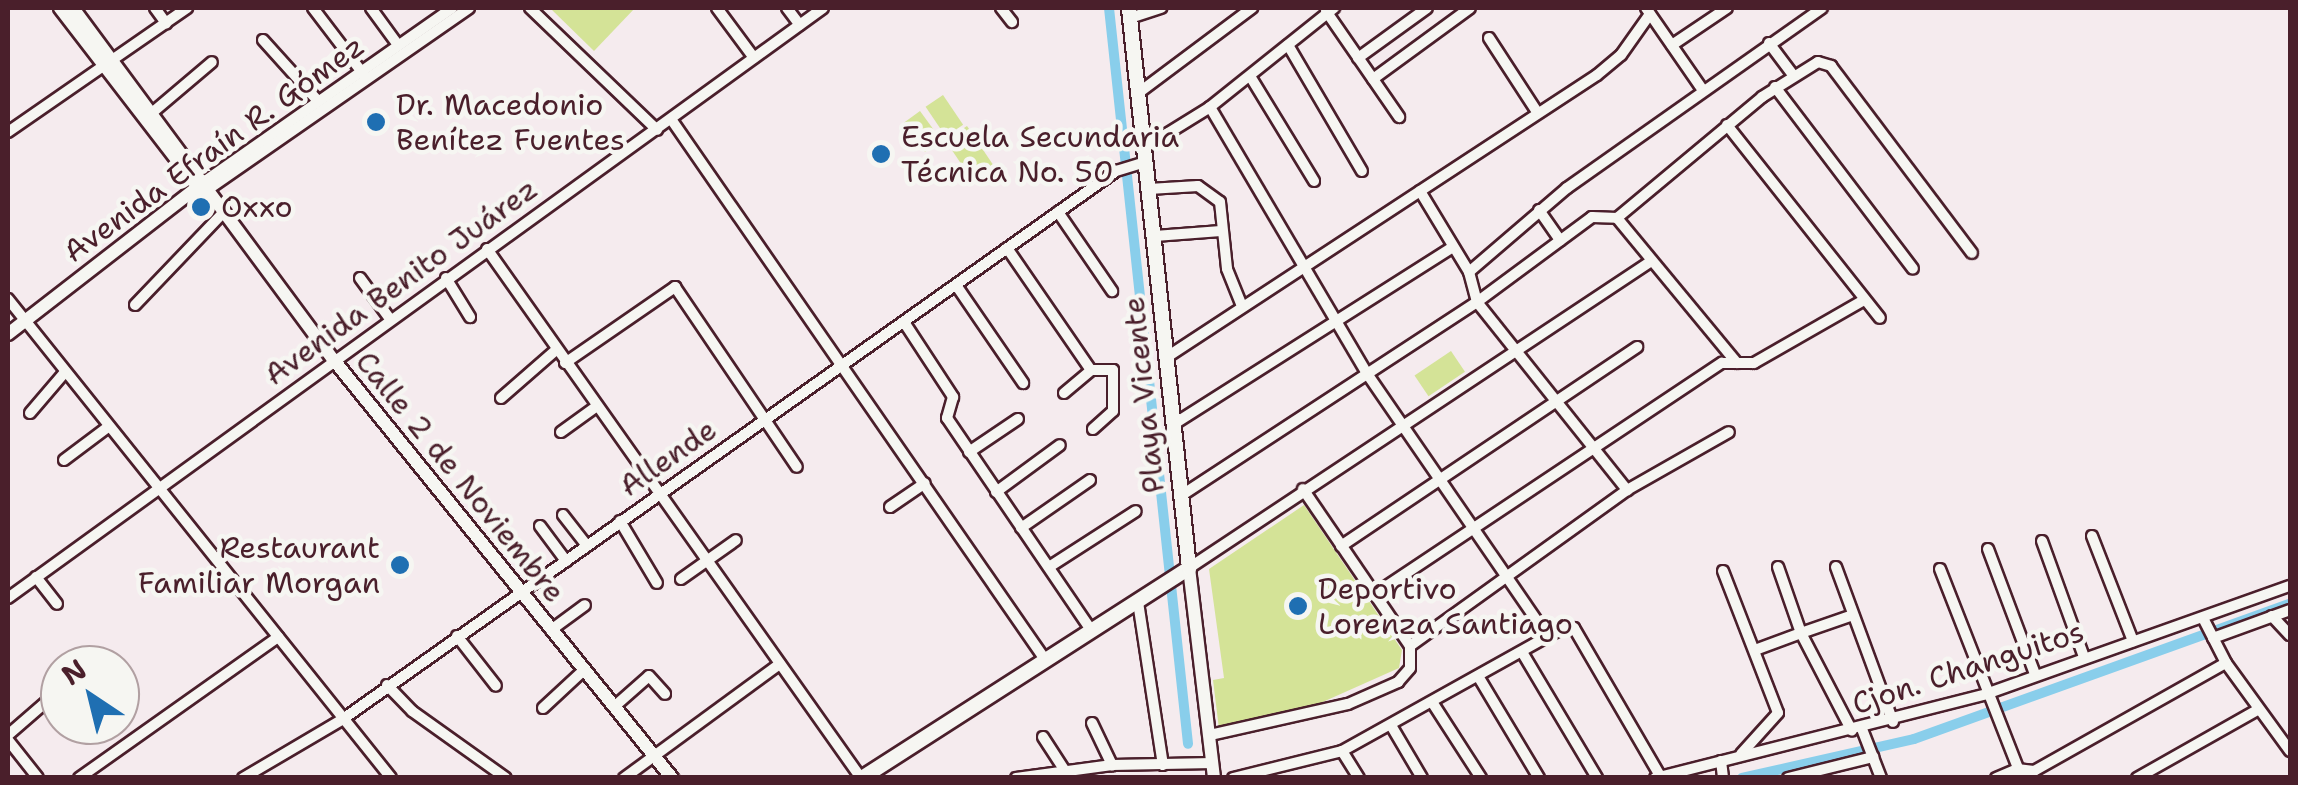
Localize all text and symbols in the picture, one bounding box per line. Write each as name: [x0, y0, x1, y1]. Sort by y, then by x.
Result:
street label: Avenida Efraín R. Gómez: [57, 28, 371, 270]
place label: Dr. Macedonio Benítez Fuentes: [396, 87, 625, 158]
marker: Dr. Macedonio Benítez Fuentes: [365, 111, 387, 133]
place label: Escuela Secundaria Técnica No. 50: [901, 119, 1179, 190]
marker: Escuela Secundaria Técnica No. 50: [870, 143, 892, 165]
street label: Avenida Benito Juárez: [257, 171, 545, 393]
place label: Oxxo: [221, 189, 293, 225]
marker: Oxxo: [190, 196, 212, 218]
street label: Playa Vicente: [1116, 295, 1172, 495]
street label: Calle 2 de Noviembre: [348, 344, 572, 610]
street label: Allende: [613, 412, 723, 504]
place label: Restaurant Familiar Morgan: [138, 530, 380, 600]
marker: Restaurant Familiar Morgan: [389, 554, 411, 576]
place label: Deportivo Lorenza Santiago: [1318, 571, 1573, 642]
marker: Deportivo Lorenza Santiago: [1287, 595, 1309, 617]
street label: Cjon. Changuitos: [1848, 614, 2088, 722]
north arrow: [40, 645, 140, 745]
text: N: [54, 650, 94, 694]

